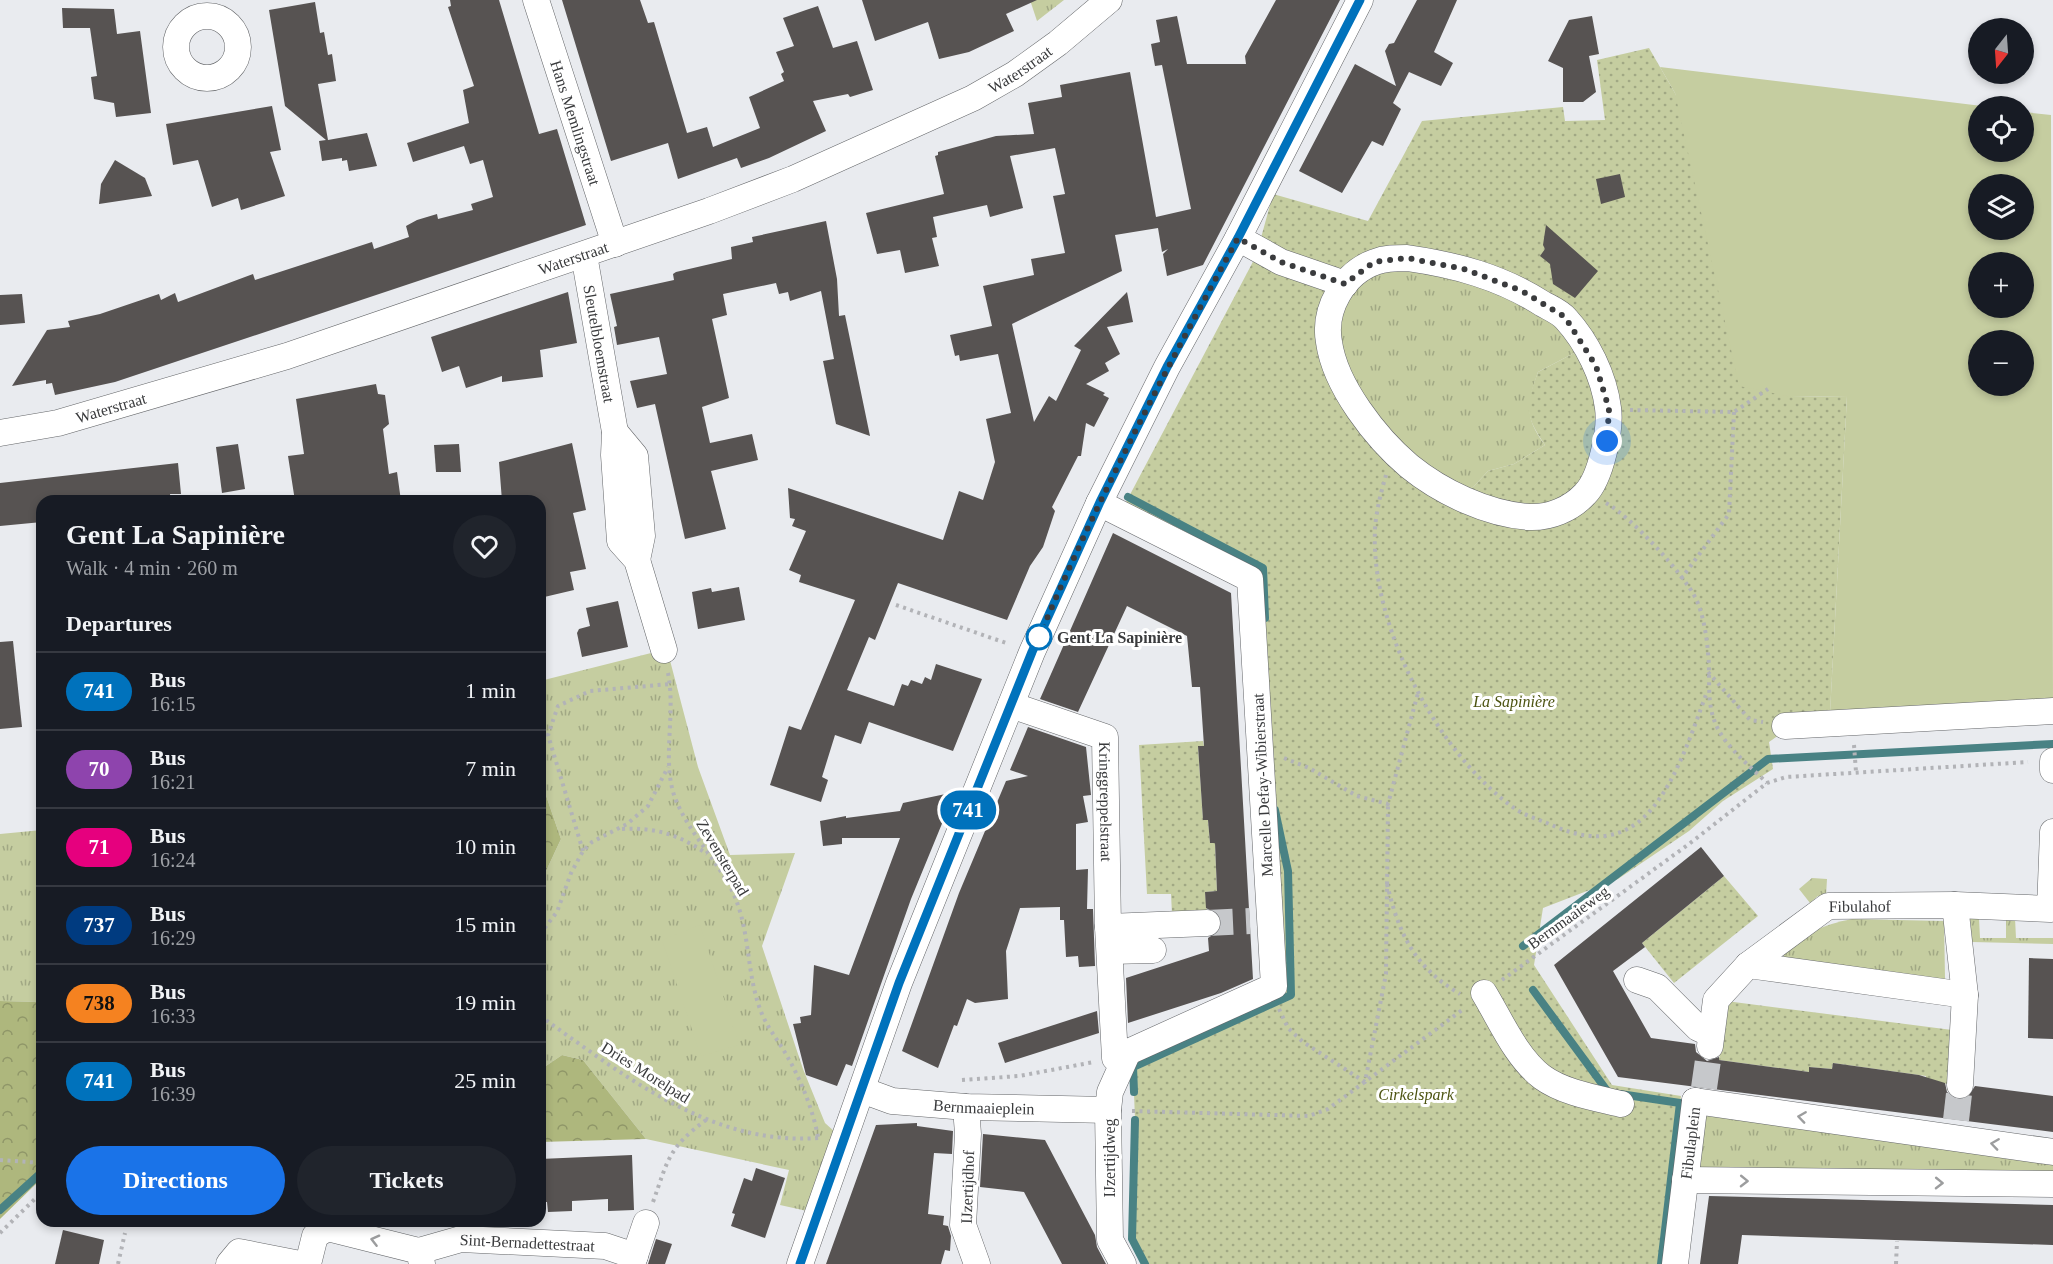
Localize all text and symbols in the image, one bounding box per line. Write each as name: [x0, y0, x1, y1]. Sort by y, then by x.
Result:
north arrow: [1968, 18, 2034, 84]
map controls: [1968, 18, 2034, 396]
street label: Waterstraat: [985, 42, 1056, 96]
street label: Hans Memlingstraat: [547, 58, 604, 188]
button: locate: [1968, 96, 2034, 162]
button: layers: [1968, 174, 2034, 240]
street label: Waterstraat: [536, 238, 611, 278]
button: +: [1968, 252, 2034, 318]
street label: Sleutelbloemstraat: [580, 284, 618, 404]
button: −: [1968, 330, 2034, 396]
street label: Waterstraat: [74, 390, 149, 426]
your location: [1592, 426, 1622, 456]
button: heart: [453, 515, 516, 578]
text: Gent La Sapinière: [66, 519, 285, 550]
text: Walk · 4 min · 260 m: [66, 557, 238, 579]
text: Departures: [66, 611, 172, 636]
marker: Gent La Sapinière: [1026, 624, 1052, 650]
place label: Gent La Sapinière: [1057, 629, 1182, 647]
text: Bus: [150, 667, 185, 692]
text: 1 min: [465, 678, 516, 703]
text: 741: [83, 679, 115, 703]
street label: Marcelle Defay-Wibierstraat: [1249, 692, 1277, 877]
text: 16:15: [150, 693, 196, 715]
park label: La Sapinière: [1472, 693, 1555, 711]
street label: Kringgreppelstraat: [1096, 742, 1115, 862]
text: Bus: [150, 745, 185, 770]
text: 7 min: [465, 756, 516, 781]
text: 70: [89, 757, 110, 781]
text: 16:21: [150, 771, 196, 793]
line badge: 741: [934, 790, 1002, 830]
text: 741: [952, 798, 984, 822]
street label: Zevensterpad: [692, 816, 752, 899]
text: Bus: [150, 823, 185, 848]
text: 10 min: [454, 834, 516, 859]
text: 71: [89, 835, 110, 859]
text: 16:24: [150, 849, 196, 871]
street label: Bernmaaieweg: [1524, 882, 1613, 953]
street label: Fibulahof: [1829, 897, 1892, 915]
text: Bus: [150, 901, 185, 926]
text: 15 min: [454, 912, 516, 937]
text: 737: [83, 913, 115, 937]
text: 16:29: [150, 927, 196, 949]
text: Bus: [150, 979, 185, 1004]
text: 19 min: [454, 990, 516, 1015]
text: 738: [83, 991, 115, 1015]
text: 16:33: [150, 1005, 196, 1027]
street label: Dries Morelpad: [598, 1038, 693, 1107]
text: Bus: [150, 1057, 185, 1082]
text: 25 min: [454, 1068, 516, 1093]
text: 741: [83, 1069, 115, 1093]
text: 16:39: [150, 1083, 196, 1105]
park label: Cirkelspark: [1378, 1086, 1455, 1104]
street label: Bernmaaieplein: [933, 1096, 1035, 1118]
street label: Fibulaplein: [1677, 1106, 1703, 1180]
one-way arrow: [1797, 1111, 1807, 1123]
street label: IJzertijdweg: [1101, 1118, 1119, 1198]
one-way arrow: [1990, 1138, 2000, 1150]
button: Directions: [66, 1146, 285, 1215]
button: Tickets: [297, 1146, 516, 1215]
street label: IJzertijdhof: [958, 1149, 978, 1224]
one-way arrow: [1739, 1175, 1748, 1187]
one-way arrow: [1934, 1177, 1943, 1189]
street label: Sint-Bernadettestraat: [459, 1231, 596, 1255]
one-way arrow: [370, 1235, 380, 1248]

